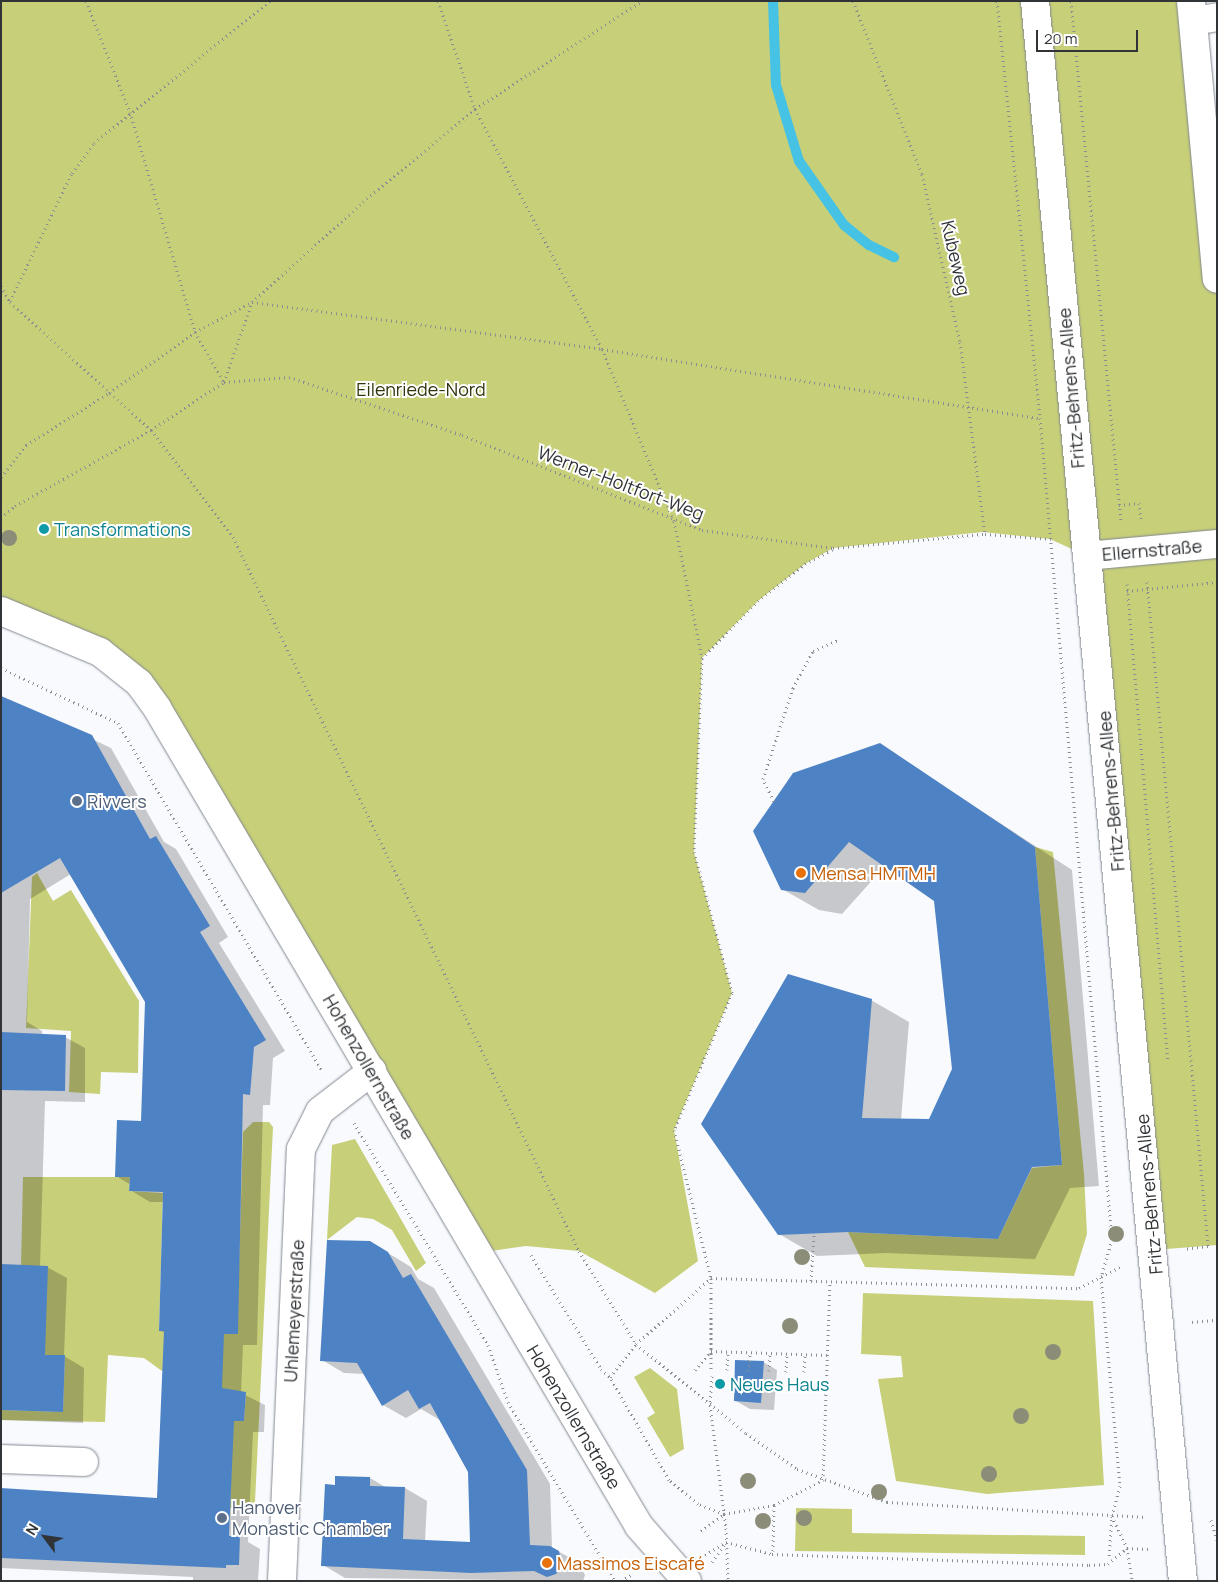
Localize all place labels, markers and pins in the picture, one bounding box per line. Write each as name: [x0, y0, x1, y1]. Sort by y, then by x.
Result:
place label: Transformations: [54, 518, 191, 540]
marker: Transformations: [38, 523, 50, 535]
place label: Rivvers: [87, 790, 147, 812]
marker: Rivvers: [71, 795, 83, 807]
place label: Mensa HMTMH: [811, 862, 936, 884]
marker: Mensa HMTMH: [795, 867, 807, 879]
place label: Neues Haus: [730, 1373, 830, 1395]
marker: Neues Haus: [714, 1378, 726, 1390]
place label: Hanover Monastic Chamber: [232, 1497, 389, 1540]
marker: Hanover Monastic Chamber: [216, 1512, 228, 1524]
place label: Massimos Eiscafé: [557, 1552, 705, 1574]
marker: Massimos Eiscafé: [541, 1557, 553, 1569]

